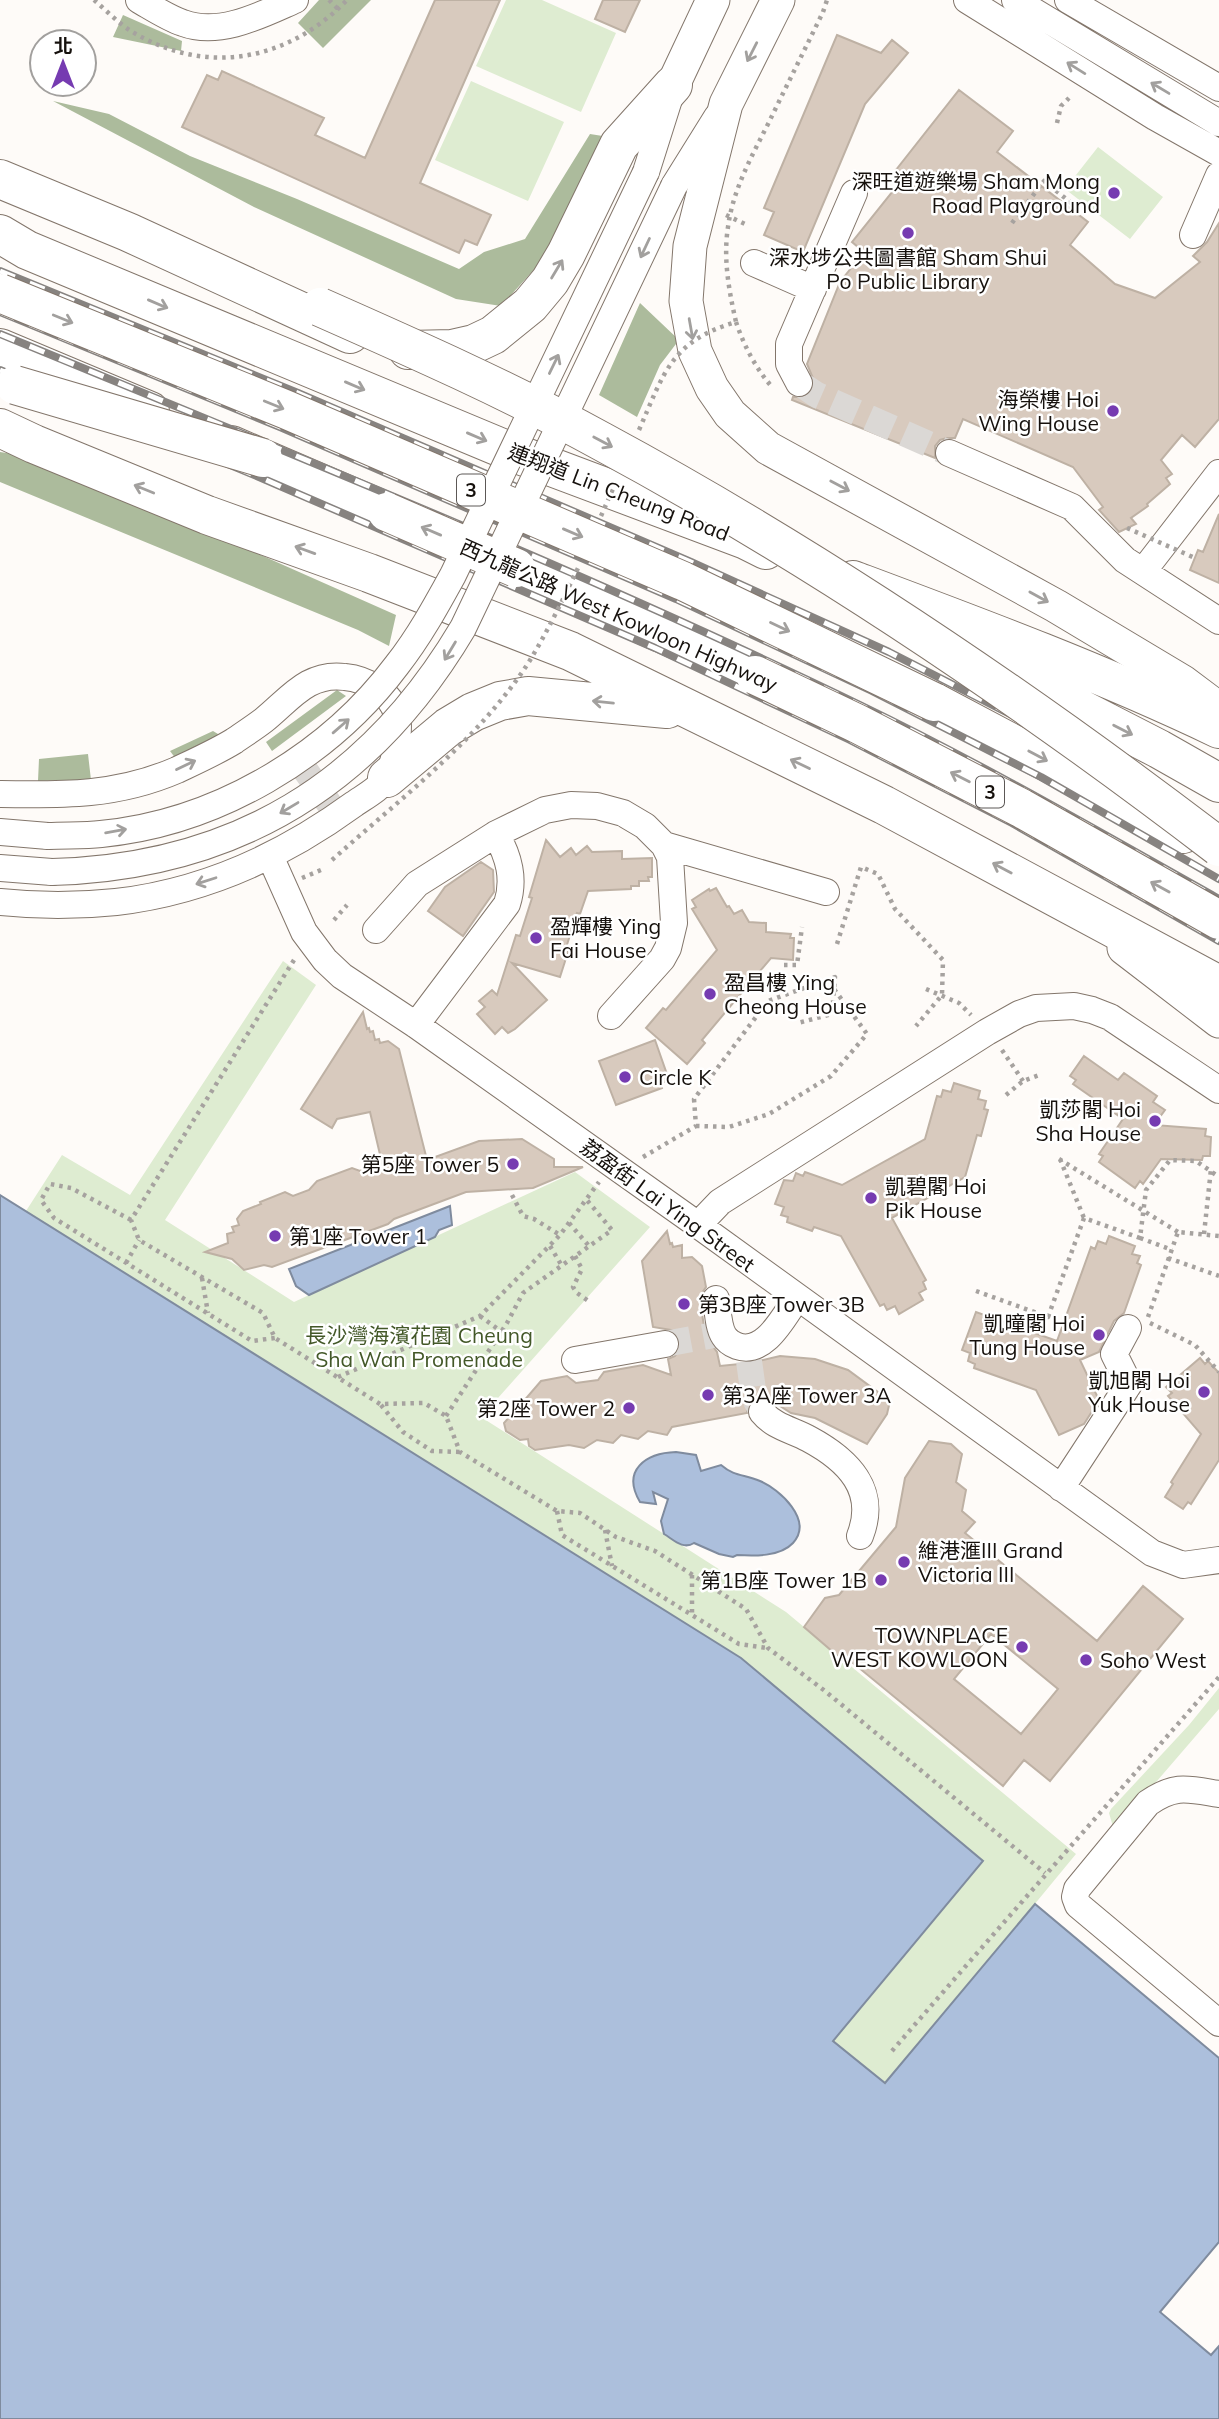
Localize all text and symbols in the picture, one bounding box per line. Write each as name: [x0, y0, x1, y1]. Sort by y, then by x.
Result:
north arrow: [28, 28, 98, 98]
text: 北: [53, 34, 73, 58]
one-way arrow: [744, 41, 758, 62]
one-way arrow: [1067, 60, 1087, 74]
one-way arrow: [1151, 81, 1171, 95]
place label: 深旺道遊樂場 Sham Mong Road Playground: [852, 168, 1100, 218]
marker: 深旺道遊樂場 Sham Mong Road Playground: [1106, 185, 1122, 201]
marker: 深水埗公共圖書館 Sham Shui Po Public Library: [900, 225, 916, 241]
one-way arrow: [638, 237, 651, 258]
place label: 深水埗公共圖書館 Sham Shui Po Public Library: [769, 244, 1047, 294]
one-way arrow: [549, 260, 564, 279]
one-way arrow: [147, 299, 168, 312]
one-way arrow: [52, 313, 74, 326]
one-way arrow: [685, 317, 698, 340]
one-way arrow: [548, 354, 562, 375]
one-way arrow: [344, 381, 365, 394]
place label: 海榮樓 Hoi Wing House: [978, 386, 1099, 436]
one-way arrow: [262, 399, 284, 412]
marker: 海榮樓 Hoi Wing House: [1105, 403, 1121, 419]
one-way arrow: [466, 432, 487, 445]
one-way arrow: [592, 435, 612, 449]
street label: 連翔道 Lin Cheung Road: [505, 438, 733, 546]
road number: 3: [457, 475, 485, 505]
one-way arrow: [830, 480, 850, 494]
one-way arrow: [133, 482, 155, 495]
one-way arrow: [421, 524, 442, 537]
one-way arrow: [562, 528, 583, 541]
street label: 西九龍公路 West Kowloon Highway: [456, 533, 782, 697]
one-way arrow: [294, 543, 316, 555]
one-way arrow: [1029, 590, 1049, 604]
one-way arrow: [769, 620, 790, 634]
one-way arrow: [442, 640, 456, 660]
one-way arrow: [593, 696, 615, 709]
one-way arrow: [332, 718, 350, 734]
one-way arrow: [1112, 724, 1133, 738]
one-way arrow: [1028, 749, 1048, 763]
one-way arrow: [790, 756, 811, 770]
one-way arrow: [175, 758, 196, 772]
one-way arrow: [950, 770, 971, 783]
road number: 3: [976, 776, 1004, 807]
one-way arrow: [279, 802, 299, 816]
one-way arrow: [104, 824, 127, 838]
one-way arrow: [992, 861, 1013, 875]
one-way arrow: [196, 876, 218, 888]
one-way arrow: [1150, 879, 1170, 893]
place label: 盈輝樓 Ying Fai House: [550, 913, 661, 963]
marker: 盈輝樓 Ying Fai House: [528, 930, 544, 946]
place label: 盈昌樓 Ying Cheong House: [724, 969, 867, 1019]
marker: 盈昌樓 Ying Cheong House: [702, 986, 718, 1002]
place label: Circle K: [639, 1064, 712, 1090]
marker: Circle K: [617, 1069, 633, 1085]
place label: 凱莎閣 Hoi Sha House: [1035, 1096, 1141, 1146]
marker: 凱莎閣 Hoi Sha House: [1147, 1113, 1163, 1129]
street label: 荔盈街 Lai Ying Street: [576, 1133, 760, 1277]
place label: 第5座 Tower 5: [361, 1151, 499, 1177]
marker: 第5座 Tower 5: [505, 1156, 521, 1172]
place label: 凱碧閣 Hoi Pik House: [885, 1173, 987, 1223]
marker: 凱碧閣 Hoi Pik House: [863, 1190, 879, 1206]
place label: 第1座 Tower 1: [289, 1223, 427, 1249]
marker: 第1座 Tower 1: [267, 1228, 283, 1244]
place label: 第3B座 Tower 3B: [698, 1291, 865, 1317]
marker: 第3B座 Tower 3B: [676, 1296, 692, 1312]
place label: 凱曈閣 Hoi Tung House: [969, 1310, 1085, 1360]
park label: 長沙灣海濱花園 Cheung Sha Wan Promenade: [305, 1322, 533, 1372]
marker: 凱曈閣 Hoi Tung House: [1091, 1327, 1107, 1343]
place label: 凱旭閣 Hoi Yuk House: [1087, 1367, 1190, 1417]
place label: 第3A座 Tower 3A: [722, 1382, 892, 1408]
marker: 凱旭閣 Hoi Yuk House: [1196, 1384, 1212, 1400]
marker: 第3A座 Tower 3A: [700, 1387, 716, 1403]
place label: 第2座 Tower 2: [477, 1395, 615, 1421]
marker: 第2座 Tower 2: [621, 1400, 637, 1416]
place label: 維港滙III Grand Victoria III: [918, 1537, 1063, 1587]
marker: 維港滙III Grand Victoria III: [896, 1554, 912, 1570]
place label: 第1B座 Tower 1B: [700, 1567, 867, 1593]
marker: 第1B座 Tower 1B: [873, 1572, 889, 1588]
place label: TOWNPLACE WEST KOWLOON: [831, 1622, 1008, 1672]
marker: TOWNPLACE WEST KOWLOON: [1014, 1639, 1030, 1655]
place label: Soho West: [1100, 1647, 1206, 1673]
marker: Soho West: [1078, 1652, 1094, 1668]

